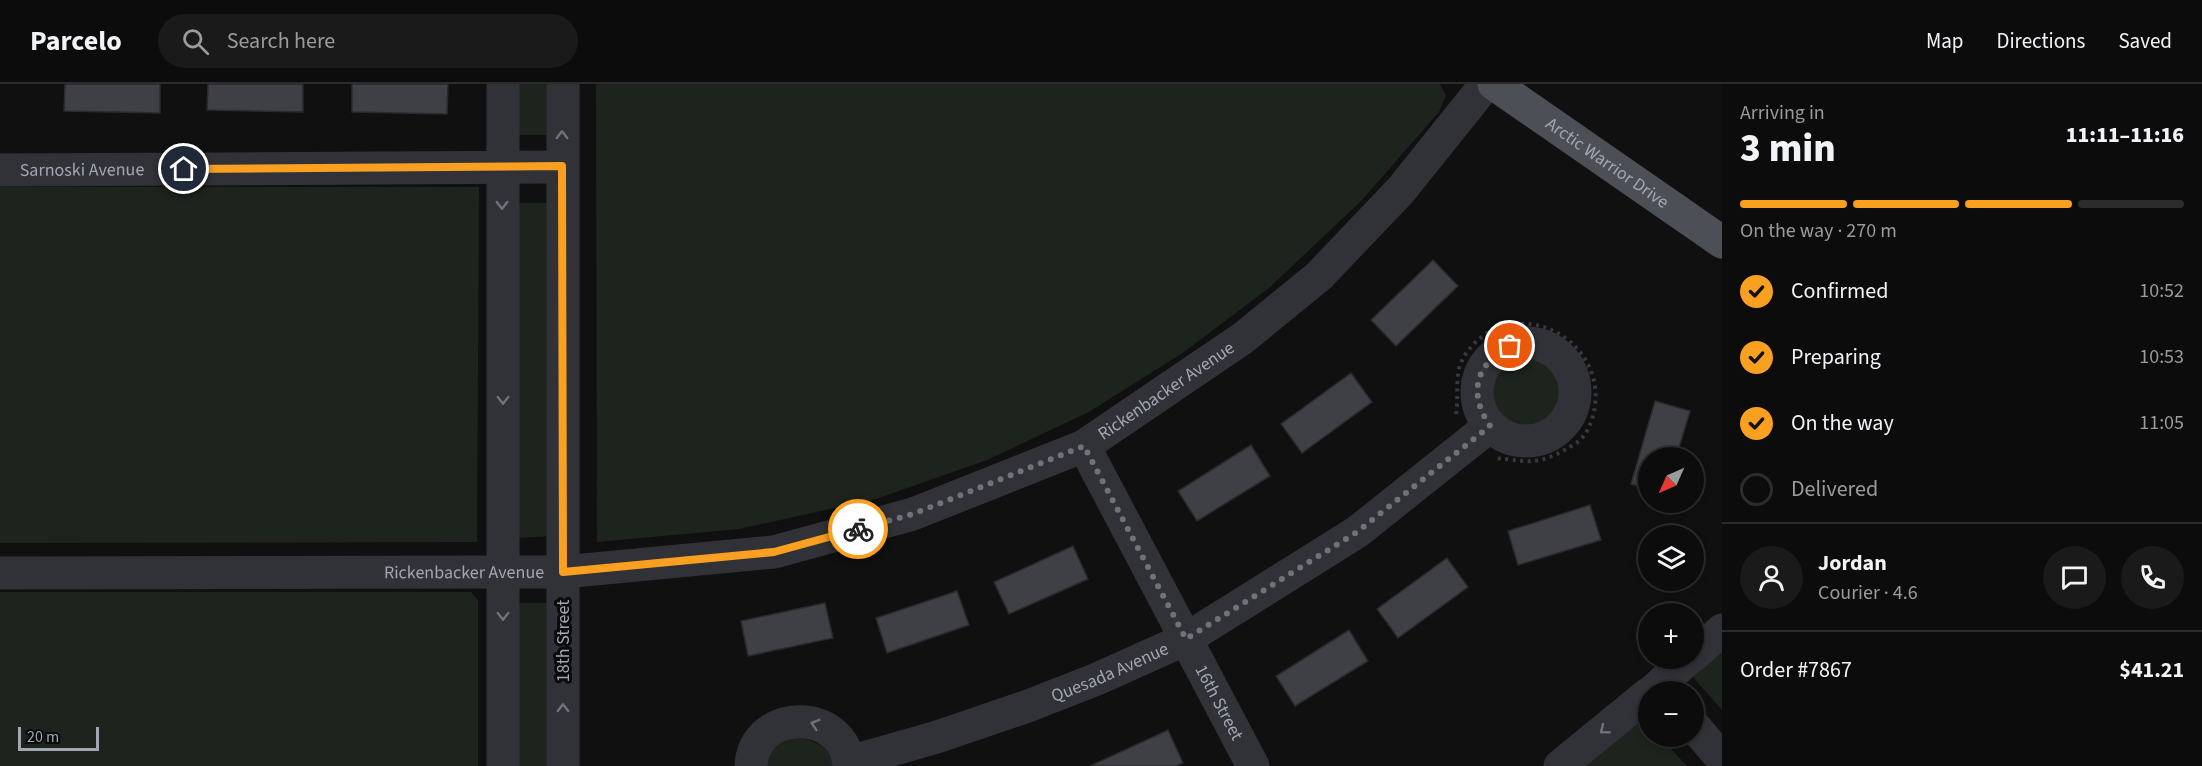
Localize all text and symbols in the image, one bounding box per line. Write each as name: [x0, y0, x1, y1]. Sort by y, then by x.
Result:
search box: [158, 14, 578, 68]
text: Parcelo: [30, 21, 122, 61]
icon: search: [179, 25, 212, 58]
text: Search here: [227, 25, 335, 57]
text: Map: [1926, 26, 1964, 56]
text: Directions: [1997, 26, 2085, 56]
text: Saved: [2118, 26, 2172, 56]
text: Arriving in: [1740, 99, 1825, 127]
street label: Arctic Warrior Drive: [1541, 112, 1674, 215]
text: 11:11–11:16: [2066, 119, 2184, 151]
text: 3 min: [1740, 121, 1836, 177]
one-way arrow: [556, 130, 568, 139]
pin: [158, 143, 209, 194]
icon: home: [167, 152, 200, 185]
street label: Sarnoski Avenue: [20, 157, 144, 183]
one-way arrow: [496, 201, 508, 210]
text: On the way · 270 m: [1740, 217, 1897, 245]
icon: check: [1740, 275, 1773, 308]
text: Confirmed: [1791, 275, 1888, 307]
text: 10:52: [2139, 277, 2184, 305]
pin: [1484, 320, 1535, 371]
icon: bag: [1493, 329, 1526, 362]
street label: Rickenbacker Avenue: [1093, 335, 1239, 446]
icon: check: [1740, 341, 1773, 374]
text: Preparing: [1791, 341, 1881, 373]
text: 10:53: [2139, 343, 2184, 371]
one-way arrow: [497, 396, 509, 405]
icon: check: [1740, 407, 1773, 440]
text: On the way: [1791, 407, 1894, 439]
text: 11:05: [2139, 409, 2184, 437]
north arrow: [1638, 447, 1704, 513]
map controls: [1638, 447, 1704, 747]
text: Delivered: [1791, 473, 1878, 505]
courier: [828, 499, 888, 559]
icon: bike: [842, 513, 875, 546]
button: layers: [1638, 525, 1704, 591]
button: person: [1740, 546, 1803, 609]
button: chat: [2043, 546, 2106, 609]
button: phone: [2121, 546, 2184, 609]
text: Jordan: [1818, 547, 1887, 579]
street label: Rickenbacker Avenue: [384, 560, 544, 585]
text: Courier · 4.6: [1818, 579, 1918, 607]
street label: 18th Street: [551, 600, 576, 682]
button: +: [1638, 603, 1704, 669]
one-way arrow: [497, 612, 509, 621]
street label: Quesada Avenue: [1047, 636, 1173, 709]
text: Order #7867: [1740, 654, 1852, 686]
text: $41.21: [2119, 654, 2184, 686]
street label: 16th Street: [1189, 660, 1249, 745]
button: −: [1638, 681, 1704, 747]
one-way arrow: [557, 703, 569, 712]
one-way arrow: [810, 719, 821, 731]
one-way arrow: [1600, 723, 1611, 734]
scale bar: [18, 724, 99, 752]
text: 20 m: [27, 726, 59, 748]

